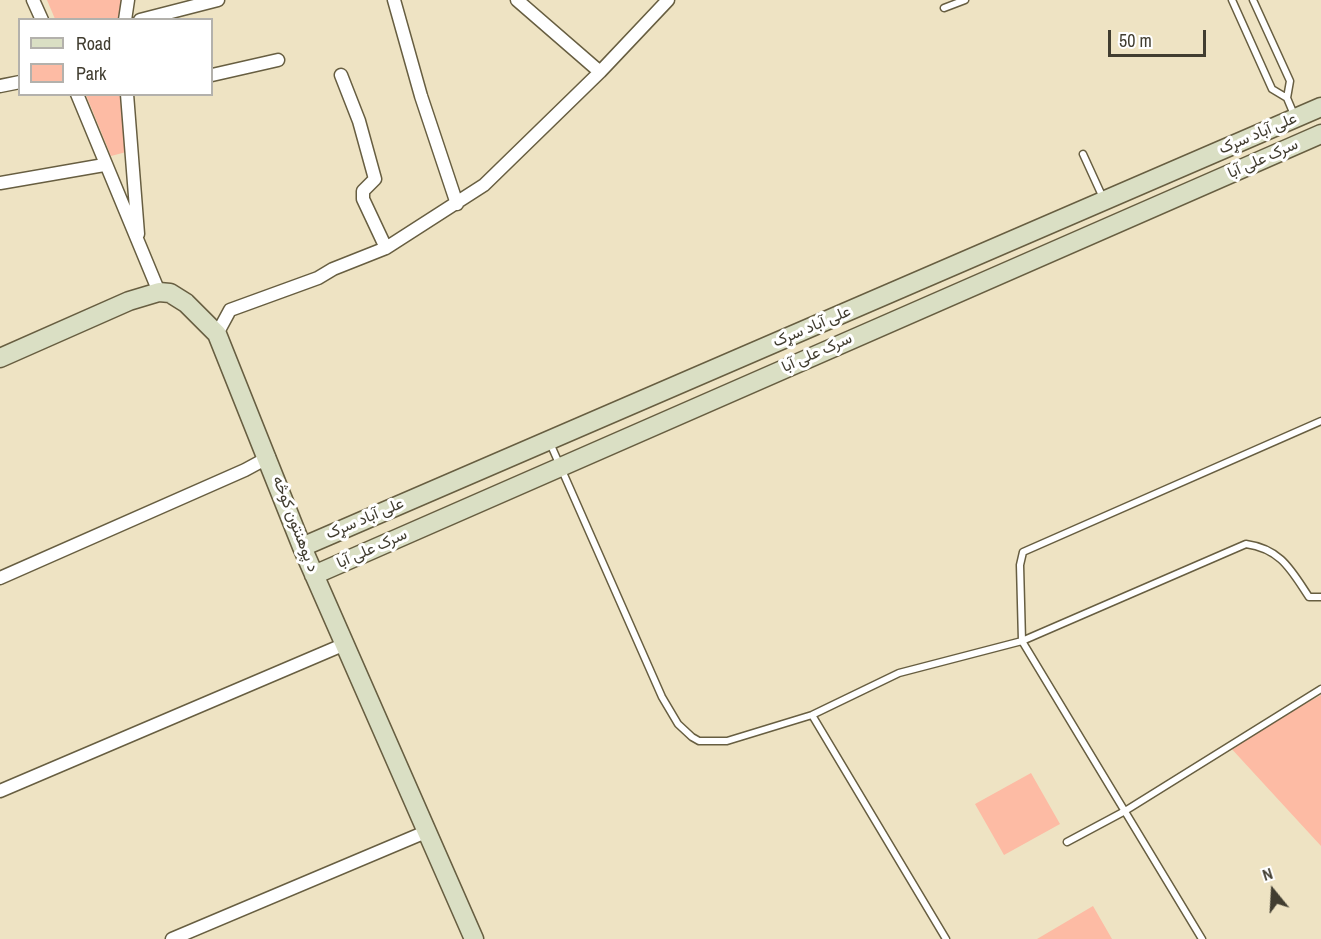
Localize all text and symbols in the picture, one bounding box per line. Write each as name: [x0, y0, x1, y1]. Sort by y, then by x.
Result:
legend: [18, 18, 213, 96]
scale bar: [1111, 18, 1208, 56]
text: 50 m: [1119, 28, 1152, 53]
text: Road: [76, 31, 111, 56]
text: Park: [76, 61, 106, 86]
street label: علی آباد سړک: [1216, 109, 1300, 159]
street label: سرک علی آبا: [1225, 135, 1301, 183]
street label: علی آباد سړک: [770, 302, 854, 352]
street label: سرک علی آبا: [779, 329, 855, 377]
street label: د پوهنتون کوڅه: [268, 473, 322, 575]
street label: علی آباد سړک: [323, 494, 407, 544]
street label: سرک علی آبا: [334, 525, 410, 573]
north arrow: [1243, 861, 1303, 921]
text: N: [1260, 862, 1275, 886]

